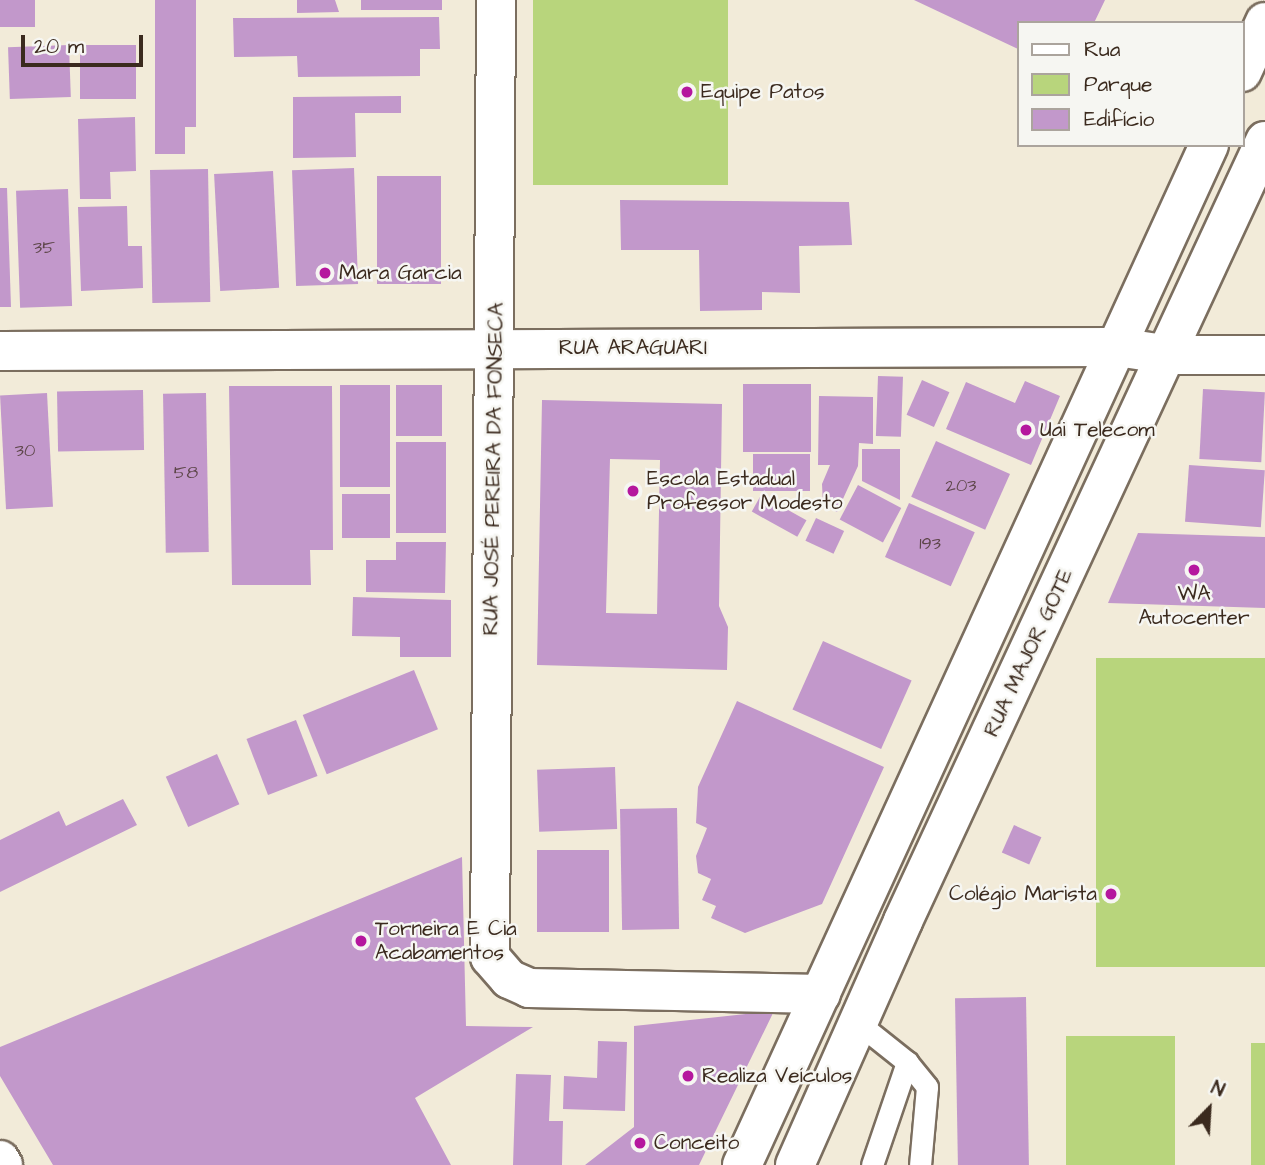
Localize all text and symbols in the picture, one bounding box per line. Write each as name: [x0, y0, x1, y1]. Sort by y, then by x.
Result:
scale bar: [24, 21, 147, 65]
legend: [1016, 21, 1244, 147]
text: 20 m: [34, 32, 84, 61]
text: Rua: [1084, 35, 1120, 64]
text: Parque: [1084, 70, 1152, 99]
place label: Equipe Patos: [701, 79, 824, 105]
marker: Equipe Patos: [679, 84, 695, 100]
text: Edifício: [1084, 105, 1154, 134]
house number: 35: [33, 237, 55, 259]
place label: Mara Garcia: [339, 260, 462, 286]
marker: Mara Garcia: [317, 265, 333, 281]
street label: RUA JOSÉ PEREIRA DA FONSECA: [478, 302, 510, 636]
street label: RUA ARAGUARI: [559, 335, 707, 361]
place label: Uai Telecom: [1040, 417, 1155, 443]
marker: Uai Telecom: [1018, 422, 1034, 438]
house number: 30: [15, 440, 35, 462]
house number: 58: [174, 462, 198, 484]
place label: Escola Estadual Professor Modesto: [647, 466, 843, 516]
house number: 203: [946, 475, 976, 497]
marker: Escola Estadual Professor Modesto: [625, 483, 641, 499]
house number: 193: [919, 533, 941, 555]
marker: WA Autocenter: [1186, 562, 1202, 578]
street label: RUA MAJOR GOTE: [979, 565, 1079, 741]
place label: WA Autocenter: [1138, 581, 1250, 631]
place label: Colégio Marista: [949, 881, 1097, 907]
marker: Colégio Marista: [1103, 886, 1119, 902]
place label: Torneira E Cia Acabamentos: [375, 916, 517, 966]
marker: Torneira E Cia Acabamentos: [353, 933, 369, 949]
place label: Realiza Veículos: [702, 1063, 852, 1089]
marker: Realiza Veículos: [680, 1068, 696, 1084]
north arrow: [1174, 1074, 1244, 1144]
text: N: [1207, 1075, 1229, 1104]
place label: Conceito: [654, 1130, 739, 1156]
marker: Conceito: [632, 1135, 648, 1151]

